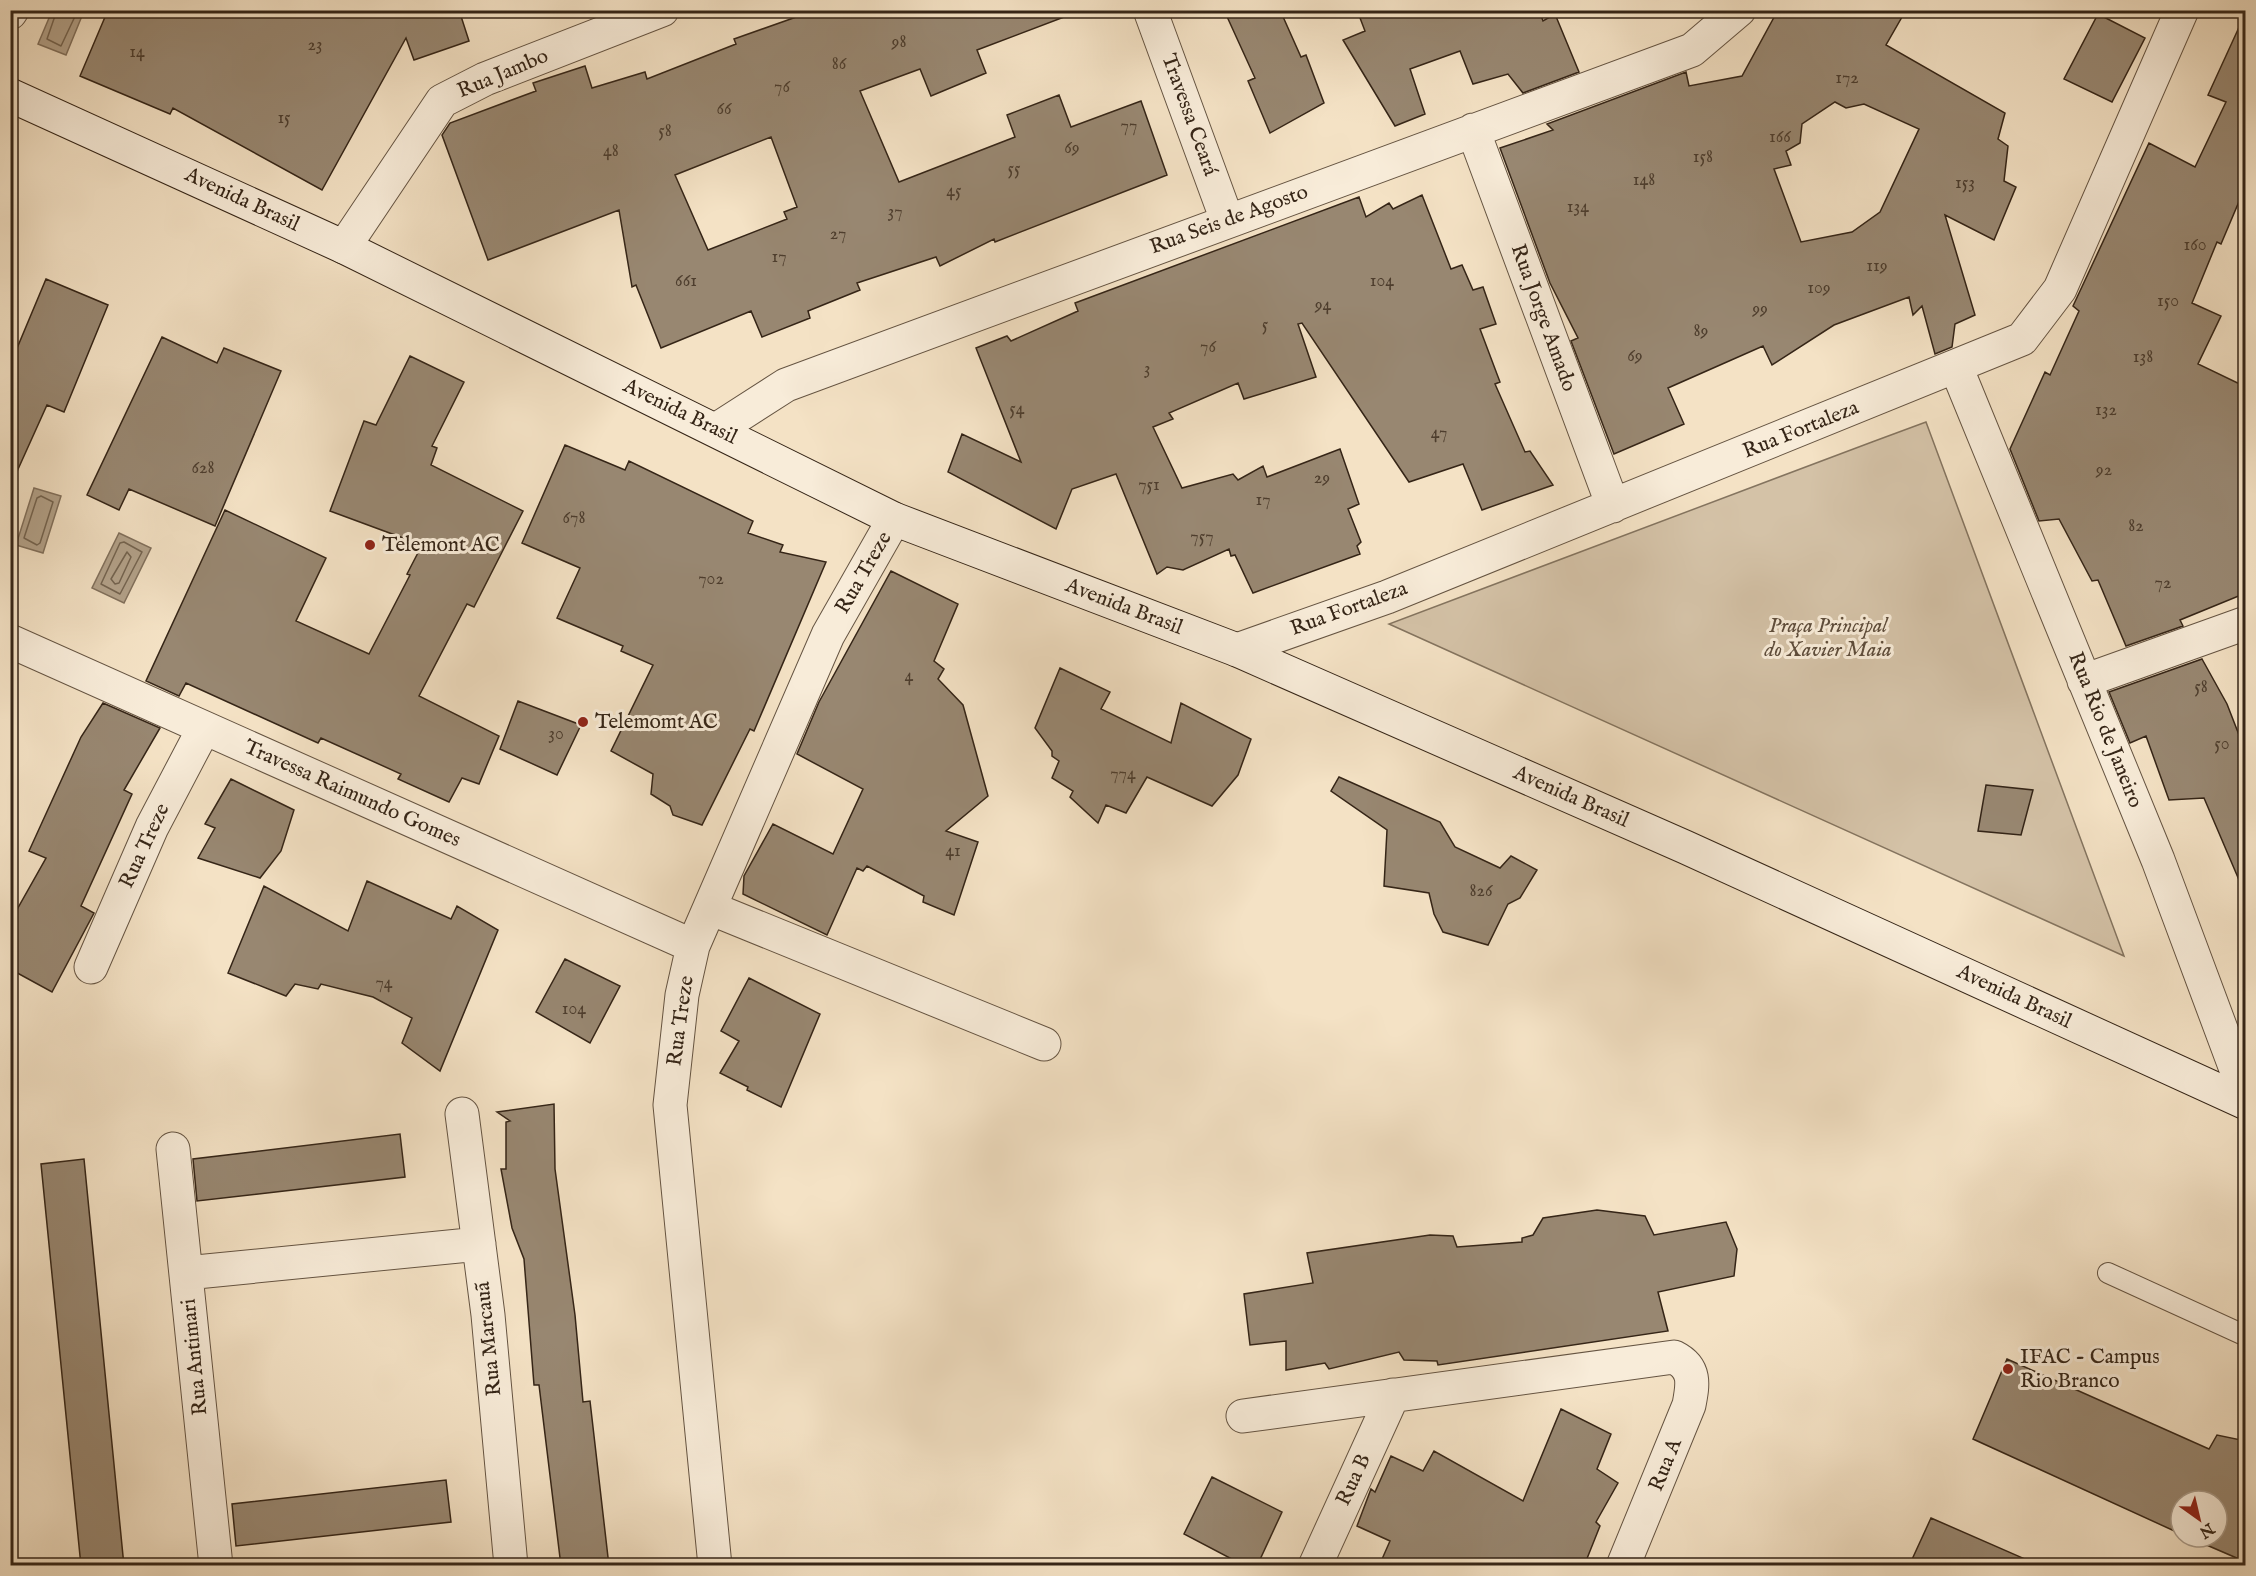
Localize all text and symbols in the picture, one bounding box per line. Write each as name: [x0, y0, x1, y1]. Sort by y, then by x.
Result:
house number: 98: [891, 31, 906, 54]
house number: 23: [307, 34, 323, 57]
house number: 14: [129, 41, 145, 64]
street label: Rua Jambo: [453, 43, 553, 105]
street label: Travessa Ceará: [1154, 50, 1224, 181]
house number: 86: [832, 53, 847, 76]
house number: 172: [1835, 67, 1859, 90]
house number: 76: [774, 76, 790, 99]
house number: 66: [716, 98, 732, 121]
house number: 15: [277, 107, 291, 130]
house number: 77: [1121, 115, 1137, 138]
house number: 58: [658, 120, 672, 143]
house number: 166: [1769, 126, 1791, 149]
house number: 69: [1064, 137, 1080, 160]
house number: 48: [603, 140, 619, 163]
house number: 158: [1693, 146, 1713, 169]
house number: 55: [1007, 158, 1021, 181]
street label: Avenida Brasil: [179, 161, 304, 238]
house number: 148: [1633, 169, 1655, 192]
house number: 153: [1955, 172, 1975, 195]
street label: Rua Seis de Agosto: [1146, 179, 1312, 261]
house number: 45: [946, 180, 962, 203]
house number: 134: [1567, 196, 1589, 219]
house number: 37: [887, 201, 903, 224]
house number: 27: [830, 223, 846, 246]
house number: 160: [2183, 234, 2207, 257]
street label: Rua Jorge Amado: [1504, 241, 1582, 395]
house number: 17: [771, 246, 787, 269]
house number: 119: [1866, 255, 1888, 278]
house number: 661: [675, 270, 697, 293]
house number: 104: [1370, 270, 1394, 293]
house number: 109: [1807, 277, 1831, 300]
house number: 150: [2157, 290, 2179, 313]
house number: 94: [1314, 294, 1331, 317]
house number: 99: [1751, 298, 1768, 321]
house number: 5: [1262, 314, 1269, 337]
house number: 89: [1694, 320, 1708, 343]
house number: 76: [1200, 336, 1216, 359]
house number: 69: [1627, 345, 1643, 368]
house number: 138: [2133, 346, 2153, 369]
house number: 3: [1144, 358, 1150, 381]
street label: Avenida Brasil: [618, 372, 742, 451]
street label: Rua Fortaleza: [1739, 394, 1864, 466]
house number: 54: [1009, 398, 1025, 421]
house number: 132: [2095, 399, 2117, 422]
house number: 47: [1431, 422, 1447, 445]
house number: 628: [191, 457, 215, 480]
house number: 92: [2095, 459, 2112, 482]
house number: 29: [1314, 467, 1330, 490]
house number: 751: [1138, 474, 1160, 497]
house number: 17: [1255, 489, 1271, 512]
house number: 678: [562, 507, 586, 530]
house number: 82: [2128, 515, 2144, 538]
house number: 757: [1190, 526, 1214, 549]
street label: Rua Treze: [830, 527, 899, 619]
place label: Telemont AC: [382, 532, 500, 559]
marker: Telemont AC: [363, 538, 377, 552]
house number: 702: [698, 568, 724, 591]
street label: Avenida Brasil: [1061, 572, 1187, 642]
house number: 72: [2155, 572, 2171, 595]
street label: Rua Fortaleza: [1287, 575, 1412, 643]
park label: Praça Principal do Xavier Maia: [1763, 613, 1892, 664]
street label: Rua Rio de Janeiro: [2061, 648, 2149, 812]
house number: 4: [905, 665, 914, 688]
house number: 58: [2194, 676, 2208, 699]
place label: Telemomt AC: [595, 709, 718, 736]
marker: Telemomt AC: [576, 715, 590, 729]
house number: 30: [548, 723, 564, 746]
house number: 50: [2214, 733, 2230, 756]
street label: Travessa Raimundo Gomes: [239, 734, 465, 854]
street label: Avenida Brasil: [1508, 759, 1633, 835]
house number: 774: [1110, 763, 1136, 786]
street label: Rua Treze: [114, 799, 177, 893]
house number: 41: [945, 840, 961, 863]
house number: 826: [1469, 880, 1493, 903]
street label: Avenida Brasil: [1951, 958, 2076, 1035]
house number: 74: [375, 972, 393, 995]
street label: Rua Treze: [661, 974, 701, 1068]
house number: 104: [562, 998, 586, 1021]
street label: Rua Marcauã: [469, 1279, 508, 1398]
street label: Rua Antimari: [175, 1297, 215, 1417]
place label: IFAC - Campus Rio Branco: [2020, 1344, 2160, 1395]
marker: IFAC - Campus Rio Branco: [2001, 1362, 2015, 1376]
street label: Rua A: [1643, 1434, 1689, 1495]
street label: Rua B: [1330, 1450, 1378, 1510]
north arrow: [2169, 1489, 2229, 1549]
text: N: [2195, 1517, 2218, 1542]

